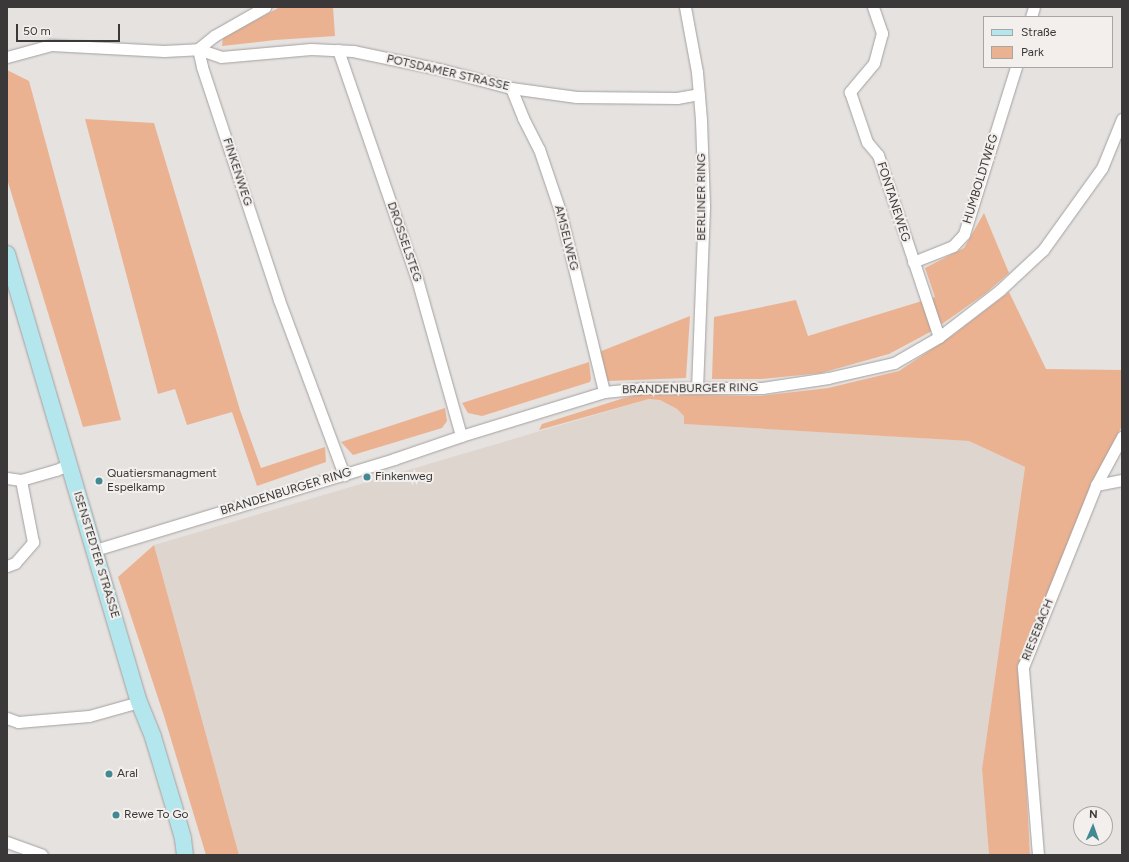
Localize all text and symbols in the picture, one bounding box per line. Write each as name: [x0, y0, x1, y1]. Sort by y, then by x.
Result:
scale bar: [18, 16, 122, 42]
legend: [983, 16, 1113, 68]
text: 50 m: [23, 24, 51, 38]
text: Straße: [1021, 25, 1056, 39]
text: Park: [1021, 45, 1044, 59]
street label: POTSDAMER STRASSE: [385, 52, 511, 94]
street label: HUMBOLDTWEG: [961, 132, 1001, 226]
street label: FINKENWEG: [219, 136, 255, 208]
street label: BERLINER RING: [695, 153, 709, 241]
street label: FONTANEWEG: [873, 160, 913, 244]
street label: DROSSELSTEG: [384, 200, 424, 284]
street label: AMSELWEG: [551, 204, 581, 272]
street label: BRANDENBURGER RING: [622, 381, 758, 397]
street label: BRANDENBURGER RING: [219, 465, 353, 519]
place label: Quatiersmanagment Espelkamp: [107, 467, 217, 495]
place label: Finkenweg: [375, 470, 433, 484]
marker: Finkenweg: [362, 472, 372, 482]
marker: Quatiersmanagment Espelkamp: [94, 476, 104, 486]
street label: ISENSTEDTER STRASSE: [70, 490, 122, 620]
street label: RIESEBACH: [1019, 597, 1057, 663]
place label: Aral: [117, 767, 138, 781]
marker: Aral: [104, 769, 114, 779]
north arrow: [1073, 806, 1113, 846]
place label: Rewe To Go: [124, 808, 189, 822]
text: N: [1089, 808, 1098, 821]
marker: Rewe To Go: [111, 810, 121, 820]

